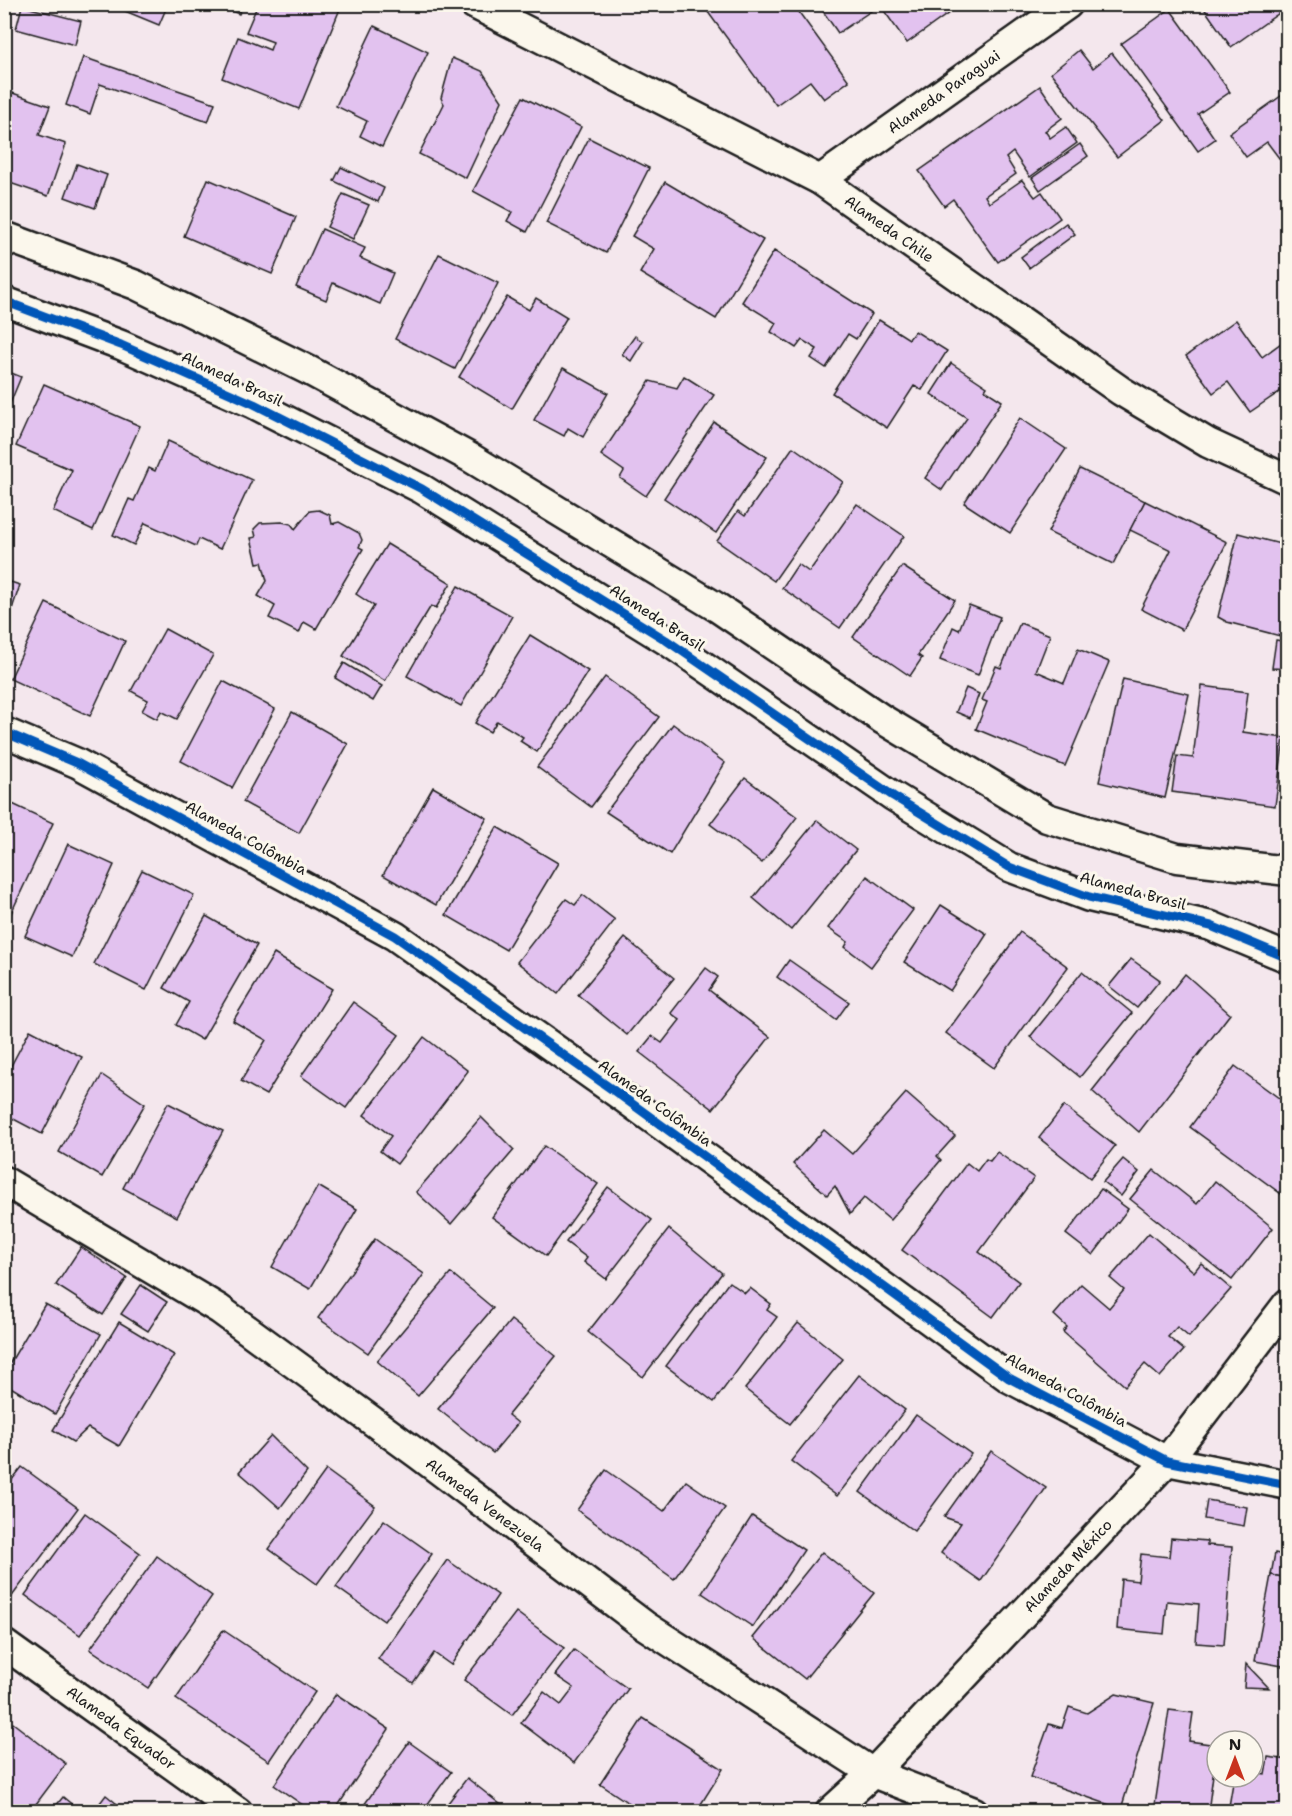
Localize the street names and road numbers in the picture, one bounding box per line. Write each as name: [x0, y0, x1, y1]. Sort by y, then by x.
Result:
street label: Alameda Paraguai: [884, 46, 1004, 138]
street label: Alameda Chile: [840, 191, 938, 267]
street label: Alameda Brasil: [178, 347, 286, 411]
street label: Alameda Brasil: [606, 580, 709, 657]
street label: Alameda Colômbia: [182, 796, 311, 880]
street label: Alameda Brasil: [1077, 867, 1189, 915]
street label: Alameda Colômbia: [594, 1055, 716, 1151]
street label: Alameda Colômbia: [1002, 1348, 1131, 1432]
street label: Alameda Venezuela: [422, 1454, 549, 1557]
street label: Alameda México: [1020, 1515, 1116, 1617]
street label: Alameda Equador: [62, 1681, 180, 1775]

